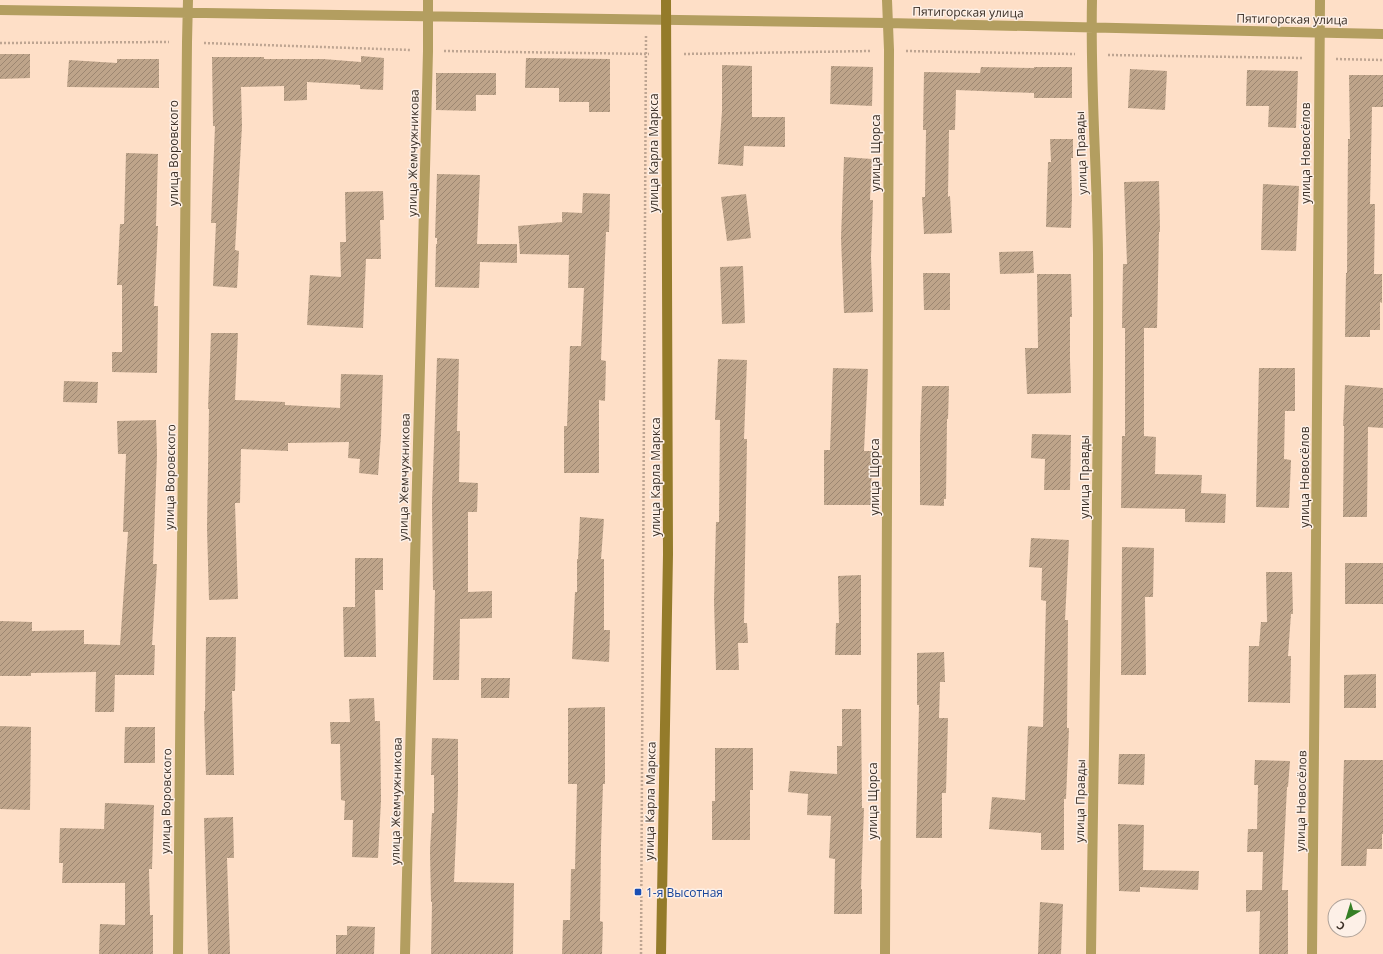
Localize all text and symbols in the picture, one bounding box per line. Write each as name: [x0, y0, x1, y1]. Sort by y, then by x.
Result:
street label: Пятигорская улица: [912, 3, 1024, 21]
street label: Пятигорская улица: [1236, 10, 1348, 28]
street label: улица Жемчужникова: [403, 89, 423, 217]
street label: улица Карла Маркса: [645, 93, 662, 213]
street label: улица Воровского: [165, 100, 182, 206]
street label: улица Новосёлов: [1297, 102, 1314, 204]
street label: улица Правды: [1071, 111, 1091, 195]
street label: улица Щорса: [867, 114, 884, 192]
street label: улица Жемчужникова: [394, 413, 414, 541]
street label: улица Карла Маркса: [647, 417, 664, 537]
street label: улица Воровского: [161, 424, 179, 530]
street label: улица Новосёлов: [1296, 426, 1313, 528]
street label: улица Правды: [1076, 435, 1093, 519]
street label: улица Щорса: [866, 438, 883, 516]
street label: улица Жемчужникова: [386, 737, 406, 865]
street label: улица Карла Маркса: [640, 741, 660, 861]
street label: улица Воровского: [157, 748, 175, 854]
street label: улица Новосёлов: [1292, 750, 1310, 852]
street label: улица Правды: [1071, 759, 1089, 843]
street label: улица Щорса: [864, 762, 881, 840]
place label: 1-я Высотная: [646, 884, 723, 901]
marker: 1-я Высотная: [633, 887, 643, 897]
north arrow: [1327, 898, 1367, 938]
text: С: [1333, 918, 1348, 934]

